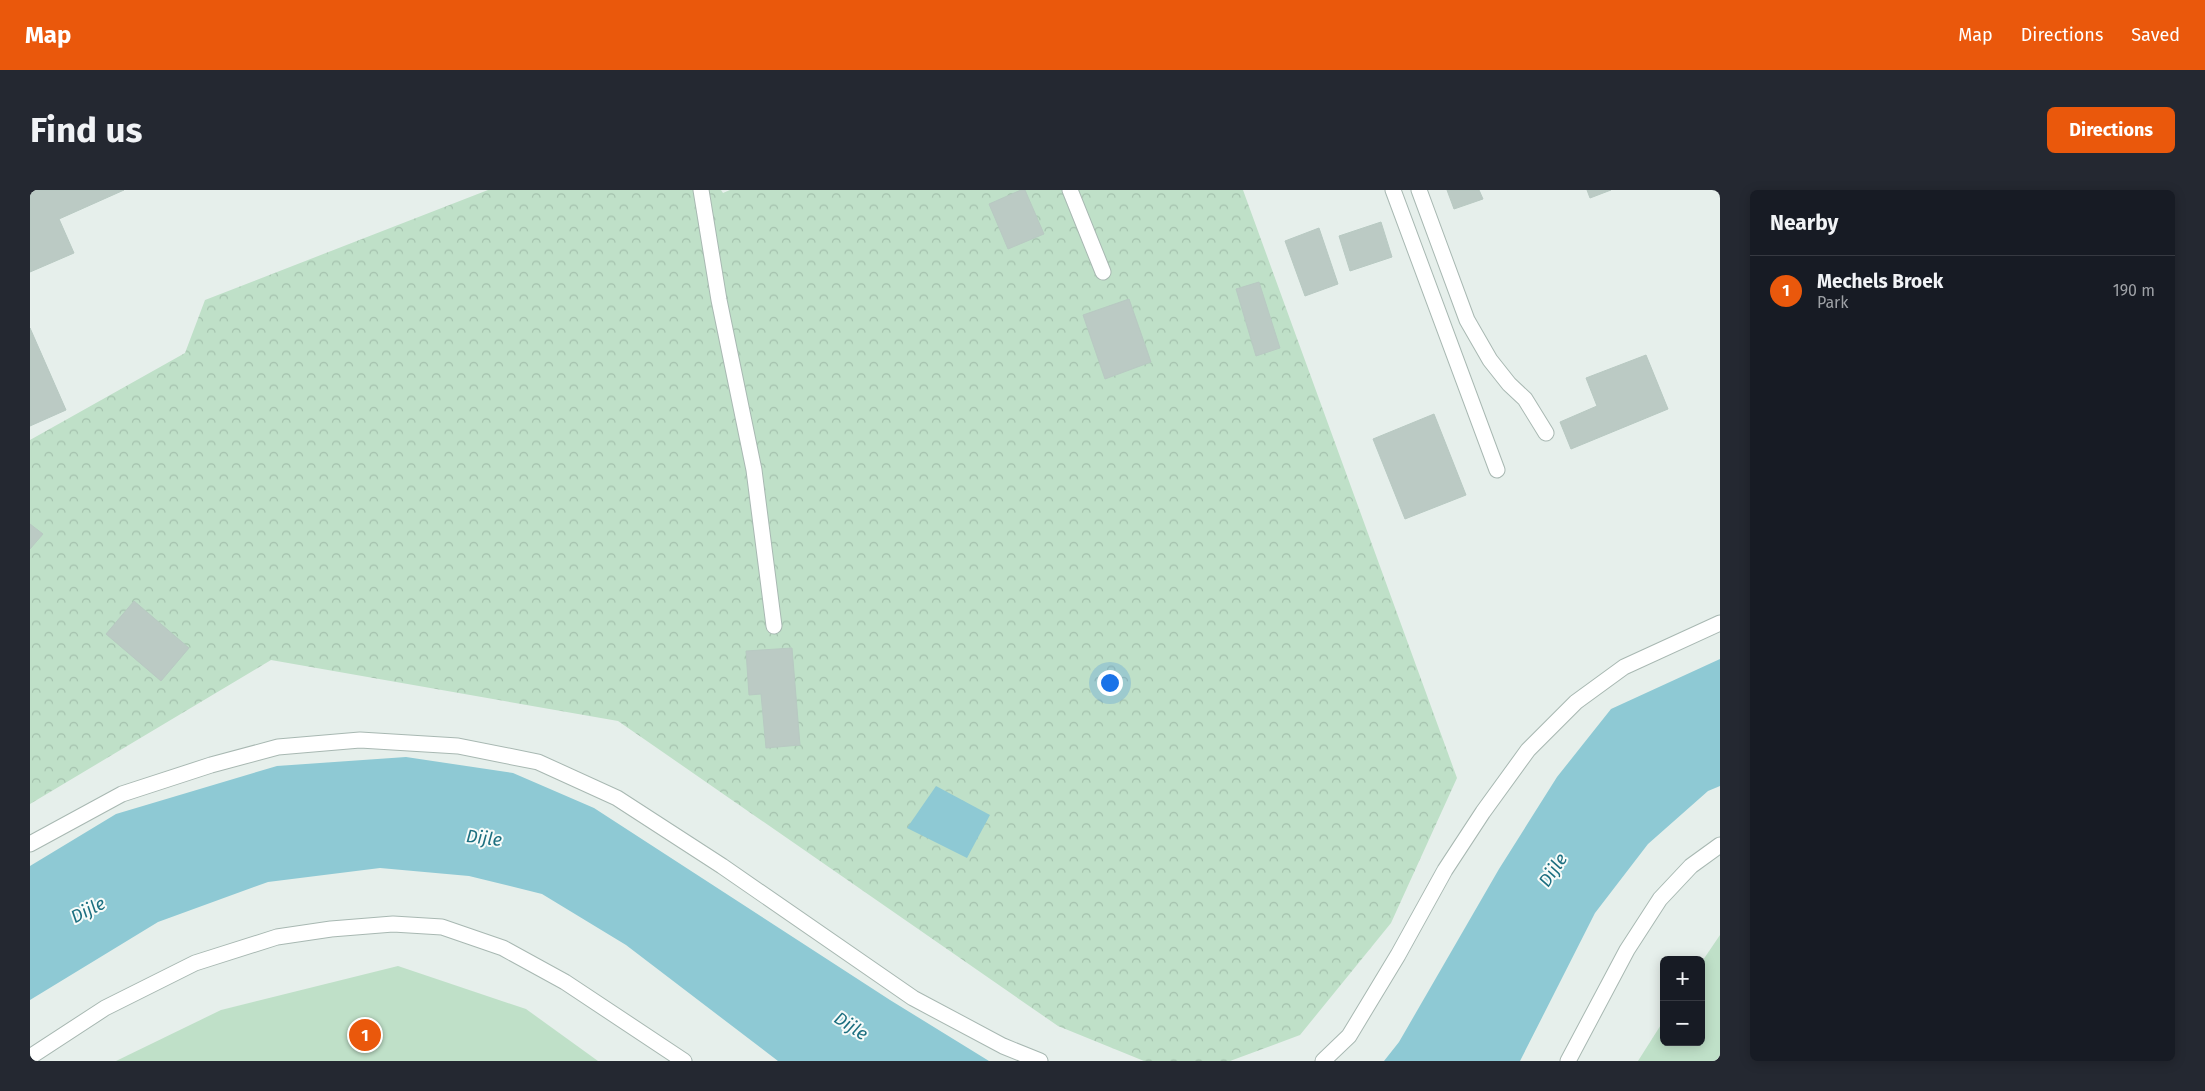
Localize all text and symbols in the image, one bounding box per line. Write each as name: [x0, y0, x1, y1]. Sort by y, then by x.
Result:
text: Map: [25, 21, 71, 49]
text: Map: [1958, 24, 1993, 46]
text: Directions: [2021, 24, 2103, 46]
text: Saved: [2131, 24, 2180, 46]
button: Directions: [2047, 107, 2175, 153]
text: Find us: [30, 109, 142, 151]
text: Nearby: [1770, 210, 1838, 236]
text: Mechels Broek: [1817, 270, 1943, 293]
text: 1: [1782, 281, 1790, 300]
text: 190 m: [2113, 281, 2155, 300]
text: Park: [1817, 293, 1849, 312]
your location: [1097, 670, 1123, 696]
water label: Dijle: [465, 825, 503, 851]
water label: Dijle: [1534, 849, 1572, 891]
water label: Dijle: [67, 892, 109, 928]
map controls: [1660, 956, 1705, 1046]
button: +: [1660, 956, 1705, 1001]
button: −: [1660, 1001, 1705, 1046]
water label: Dijle: [830, 1007, 872, 1045]
pin: 1: [349, 1016, 381, 1054]

